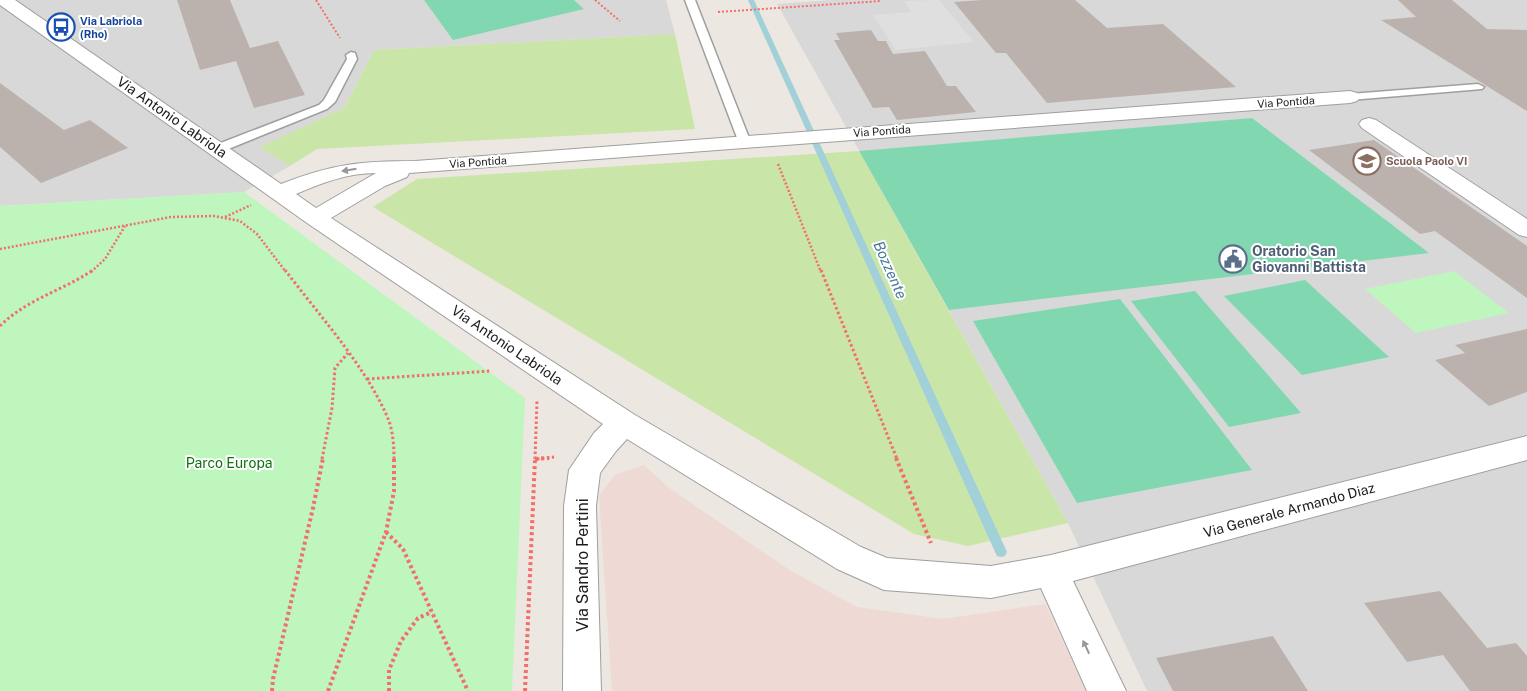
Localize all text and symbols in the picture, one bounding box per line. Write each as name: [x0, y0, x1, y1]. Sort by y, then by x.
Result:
bus stop icon: Via Labriola (Rho): [46, 12, 76, 42]
place label: Via Labriola (Rho): [80, 15, 142, 40]
street label: Via Antonio Labriola: [114, 73, 230, 161]
street label: Via Pontida: [1257, 94, 1315, 110]
street label: Via Pontida: [853, 123, 911, 139]
school or university icon: Scuola Paolo VI: [1352, 146, 1382, 176]
street label: Via Pontida: [449, 154, 507, 170]
place label: Scuola Paolo VI: [1386, 155, 1467, 167]
one-way arrow: [340, 166, 356, 174]
water label: Bozzente: [870, 238, 911, 301]
place label: Oratorio San Giovanni Battista: [1252, 243, 1366, 275]
public building icon: Oratorio San Giovanni Battista: [1218, 244, 1248, 274]
street label: Via Antonio Labriola: [448, 302, 566, 388]
park label: Parco Europa: [186, 455, 272, 471]
street label: Via Generale Armando Diaz: [1202, 479, 1377, 541]
street label: Via Sandro Pertini: [573, 498, 592, 632]
one-way arrow: [1082, 640, 1090, 654]

